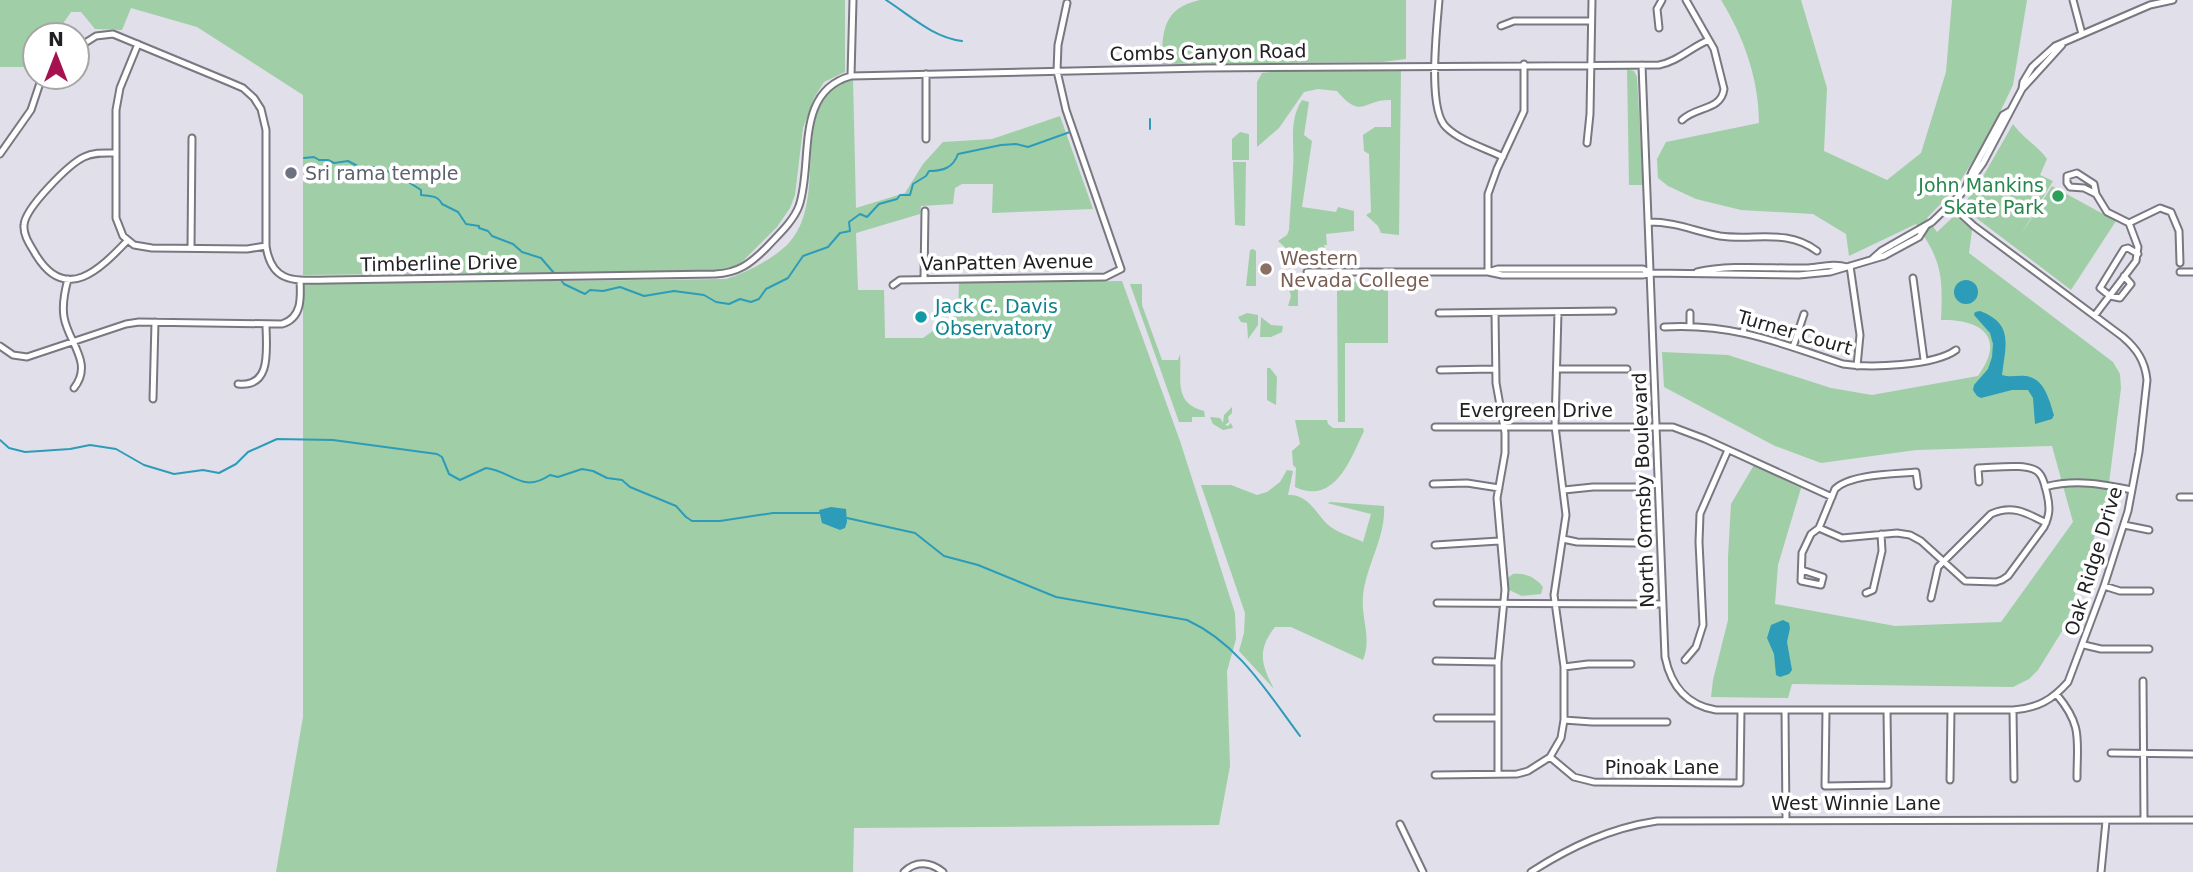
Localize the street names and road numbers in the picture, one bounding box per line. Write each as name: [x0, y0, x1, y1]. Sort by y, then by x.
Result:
street label: Combs Canyon Road: [1109, 39, 1307, 65]
street label: VanPatten Avenue: [920, 249, 1094, 275]
street label: Timberline Drive: [359, 251, 518, 275]
street label: Turner Court: [1734, 305, 1855, 359]
street label: North Ormsby Boulevard: [1628, 372, 1658, 608]
street label: Evergreen Drive: [1459, 399, 1613, 421]
street label: Oak Ridge Drive: [2060, 484, 2126, 638]
street label: Pinoak Lane: [1605, 756, 1719, 778]
street label: West Winnie Lane: [1771, 792, 1941, 814]

